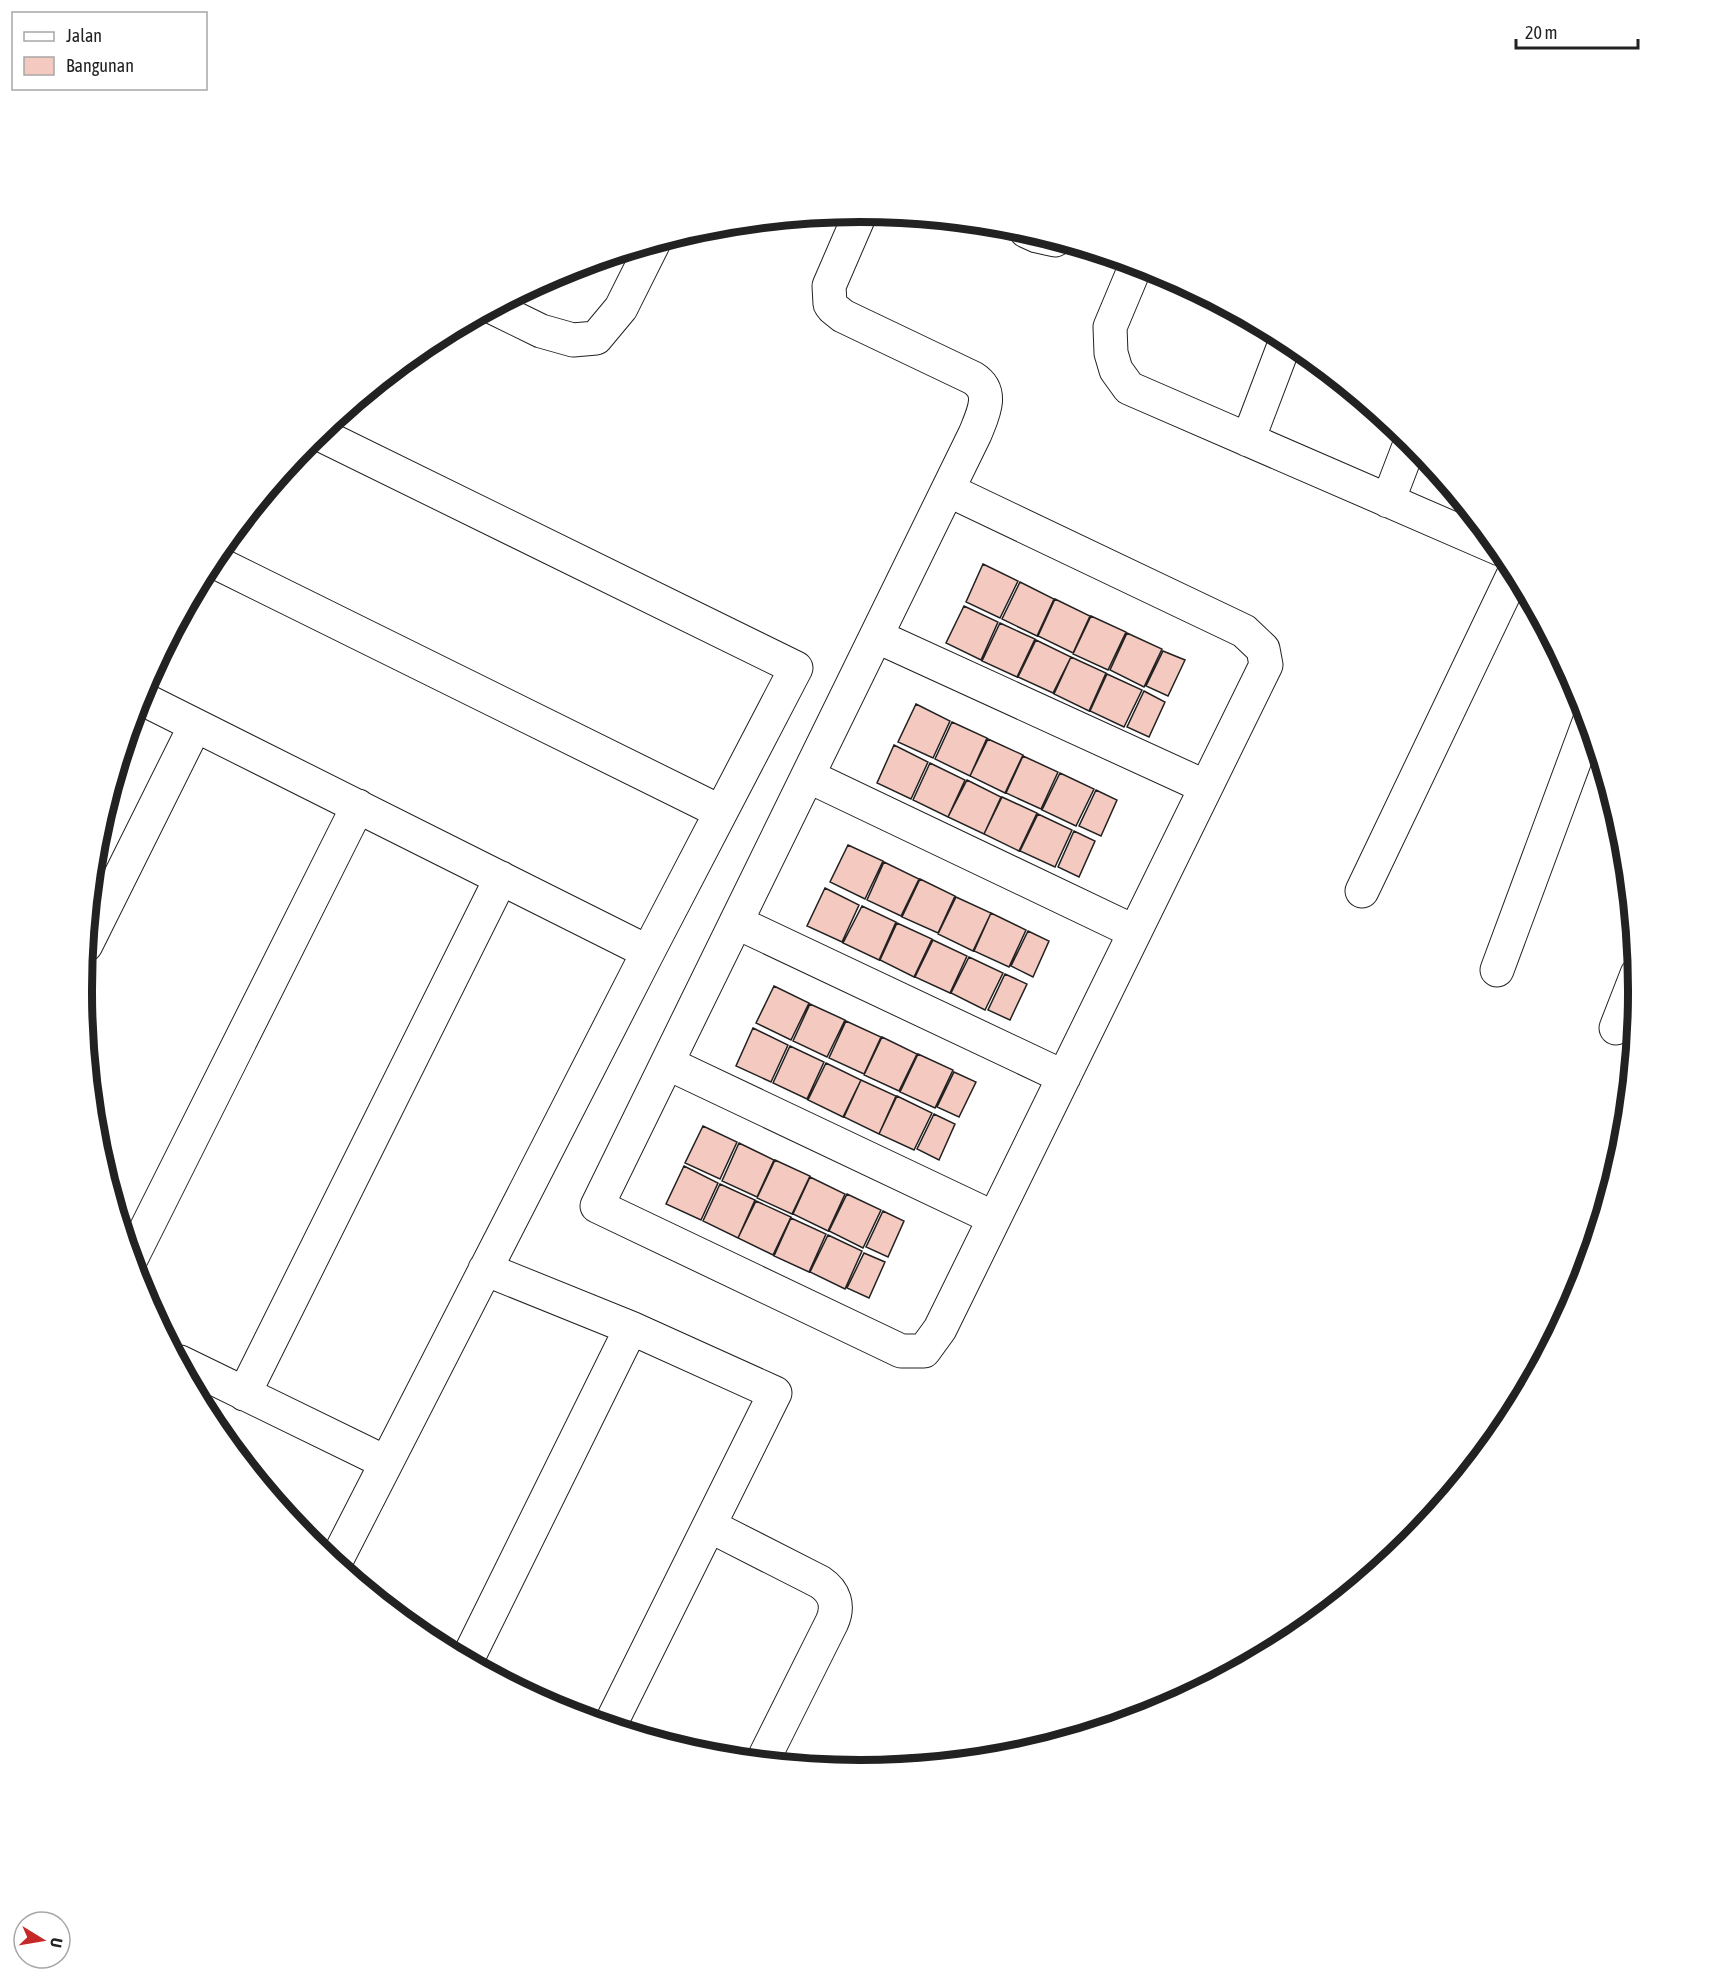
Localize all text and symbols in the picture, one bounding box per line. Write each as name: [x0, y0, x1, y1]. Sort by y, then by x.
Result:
legend: [12, 12, 207, 90]
scale bar: [1516, 12, 1638, 50]
text: 20 m: [1525, 22, 1557, 43]
text: Jalan: [66, 25, 102, 46]
text: Bangunan: [66, 55, 134, 76]
north arrow: [12, 1910, 72, 1970]
text: U: [47, 1937, 66, 1949]

